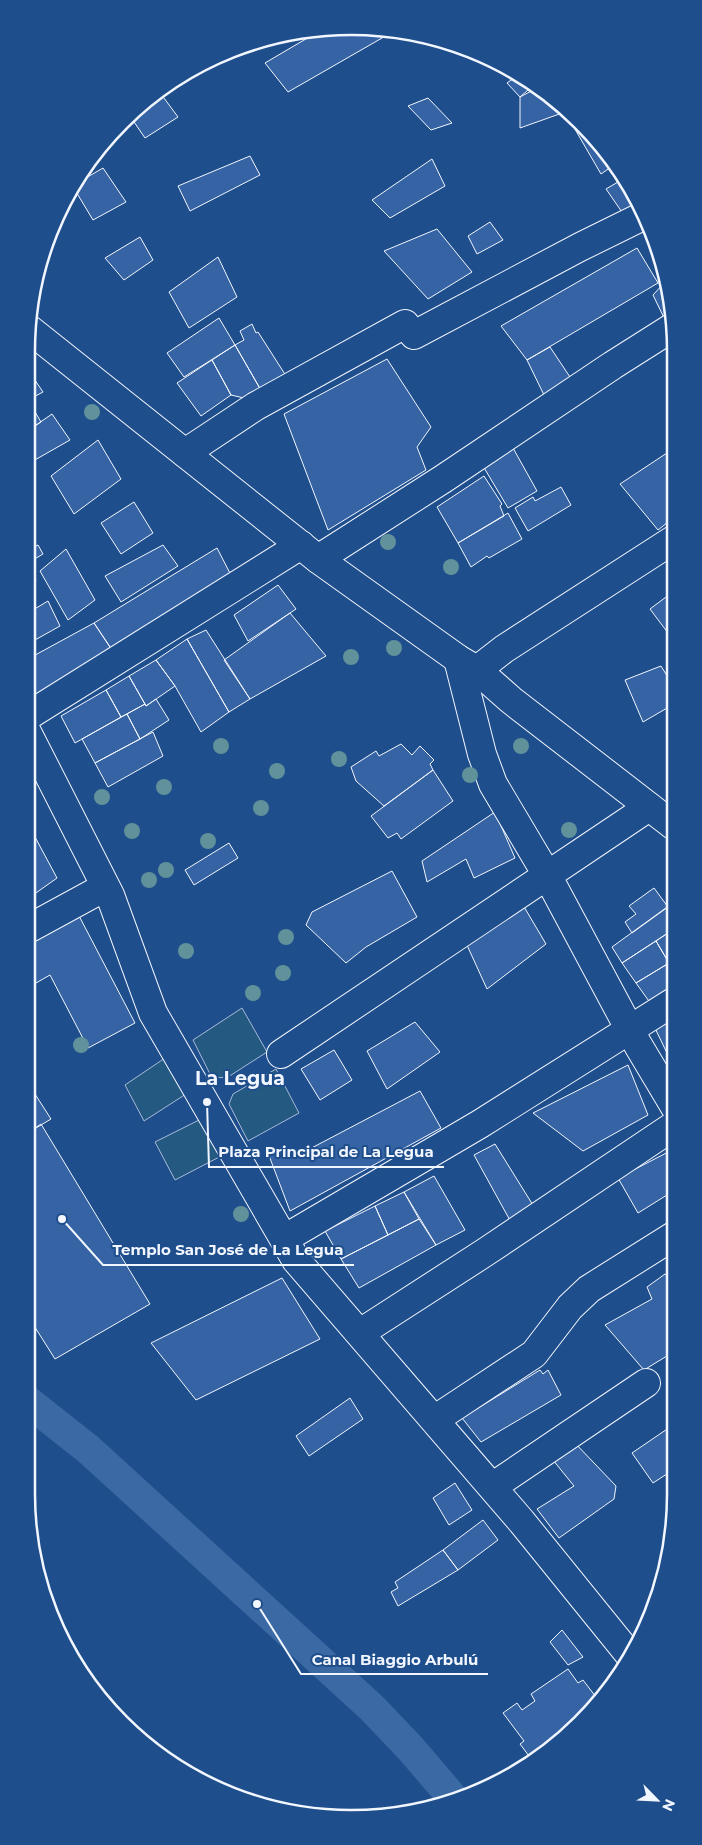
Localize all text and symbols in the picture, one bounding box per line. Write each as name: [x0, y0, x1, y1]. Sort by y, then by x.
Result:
district label: La Legua: [195, 1067, 285, 1090]
callout: Plaza Principal de La Legua: [209, 1137, 444, 1167]
text: Plaza Principal de La Legua: [218, 1142, 434, 1161]
callout: Templo San José de La Legua: [103, 1235, 354, 1265]
text: Templo San José de La Legua: [113, 1240, 343, 1259]
callout: Canal Biaggio Arbulú: [301, 1644, 488, 1674]
text: Canal Biaggio Arbulú: [312, 1650, 478, 1669]
north arrow: [632, 1775, 682, 1825]
text: N: [658, 1796, 679, 1814]

